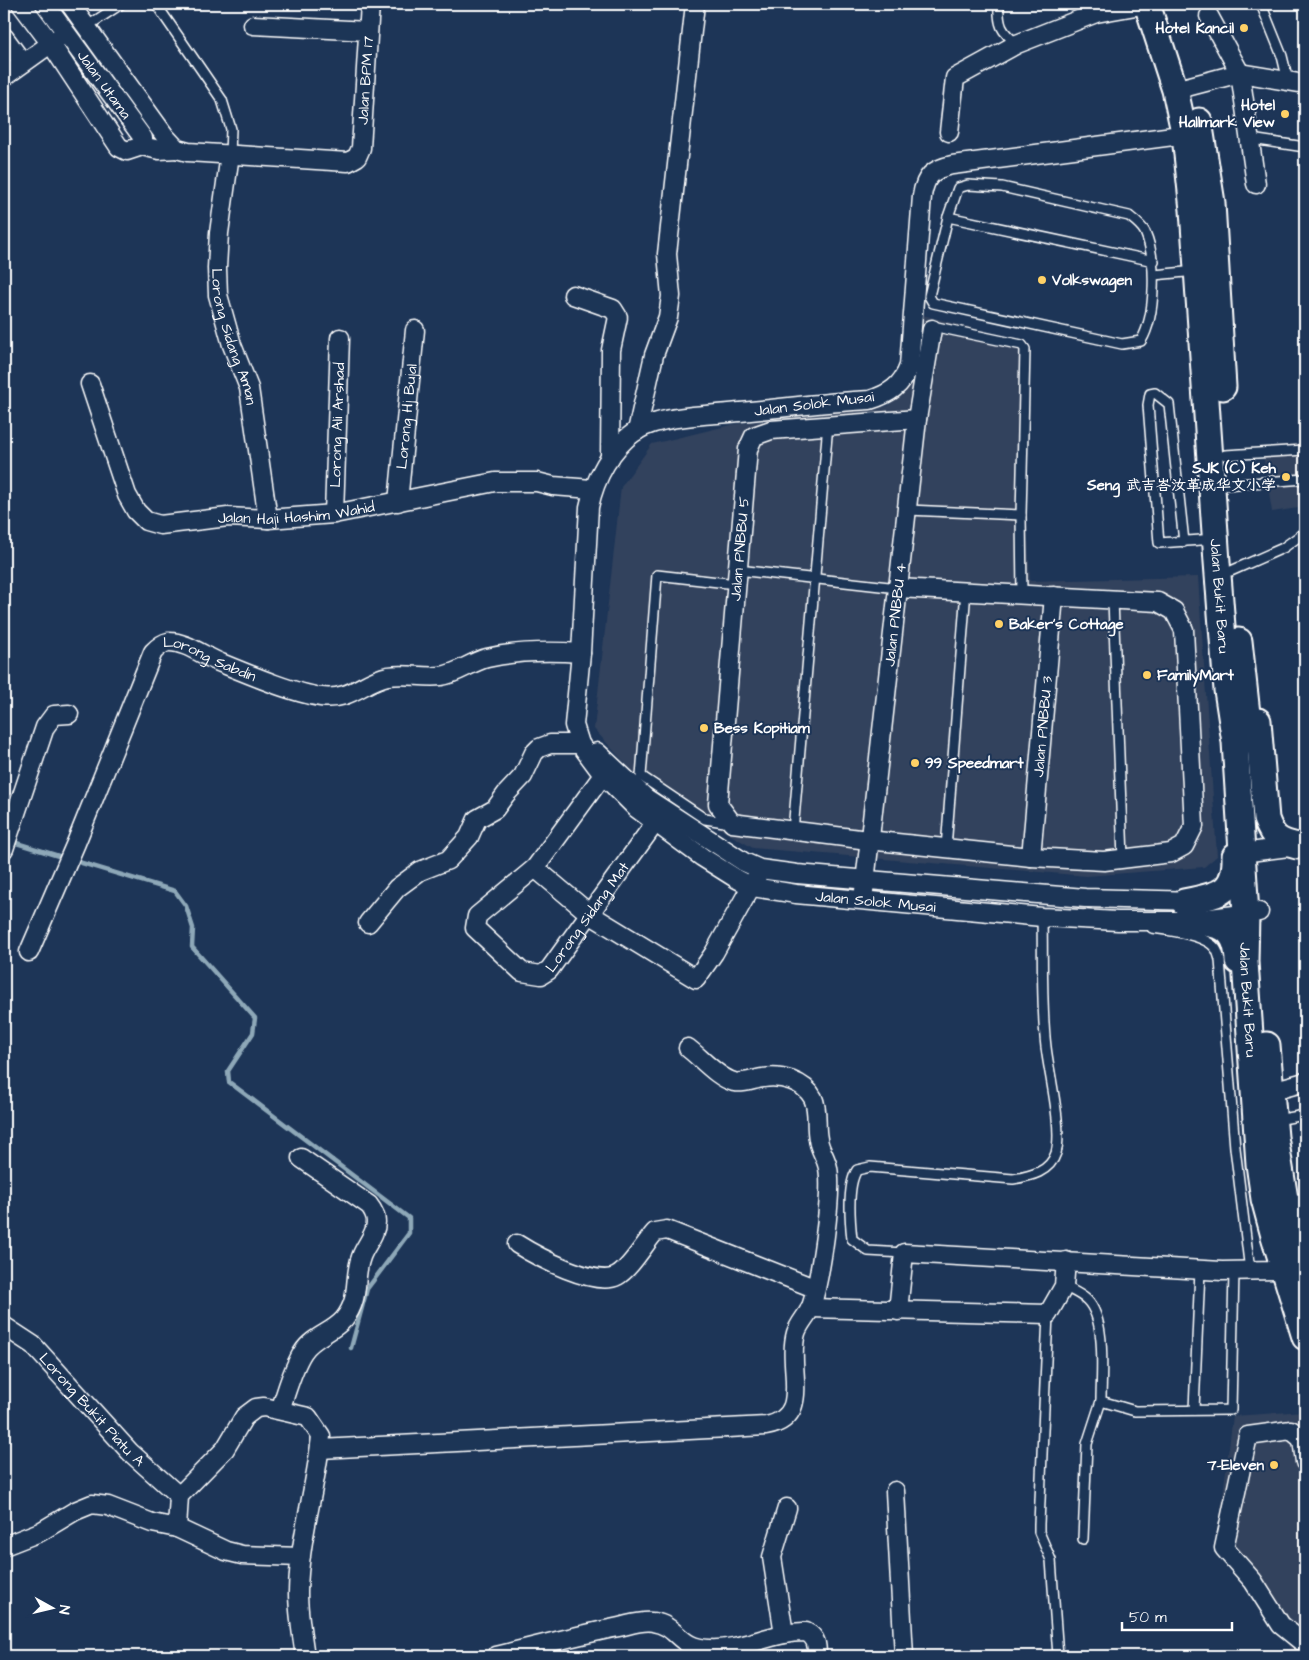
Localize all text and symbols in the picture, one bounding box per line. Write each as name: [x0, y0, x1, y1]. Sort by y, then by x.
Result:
place label: Hotel Kancil: [1156, 18, 1235, 39]
marker: Hotel Kancil: [1238, 22, 1250, 34]
street label: Jalan BPM 17: [352, 35, 378, 125]
street label: Jalan Utama: [72, 46, 136, 124]
place label: Hotel Hallmark View: [1179, 95, 1276, 133]
marker: Hotel Hallmark View: [1279, 108, 1291, 120]
street label: Lorong Sidang Aman: [207, 268, 262, 407]
place label: Volkswagen: [1051, 270, 1133, 293]
marker: Volkswagen: [1036, 274, 1048, 286]
street label: Lorong Ali Arshad: [324, 362, 350, 488]
street label: Lorong Hj Bujal: [391, 363, 422, 470]
street label: Jalan Solok Musai: [753, 386, 876, 422]
place label: SJK (C) Keh Seng 武吉峇汝革成华文小学: [1086, 458, 1277, 498]
marker: SJK (C) Keh Seng 武吉峇汝革成华文小学: [1280, 471, 1292, 483]
street label: Jalan PNBBU 5: [725, 495, 754, 602]
street label: Jalan Haji Hashim Wahid: [216, 496, 377, 530]
street label: Jalan Bukit Baru: [1205, 538, 1235, 655]
street label: Jalan PNBBU 4: [879, 562, 911, 668]
place label: Baker's Cottage: [1009, 614, 1124, 637]
marker: Baker's Cottage: [993, 618, 1005, 630]
street label: Lorong Sabdin: [163, 631, 260, 687]
place label: FamilyMart: [1157, 665, 1235, 687]
marker: FamilyMart: [1141, 669, 1153, 681]
street label: Jalan PNBBU 3: [1028, 675, 1057, 778]
place label: Bess Kopitiam: [714, 718, 810, 739]
marker: Bess Kopitiam: [698, 722, 710, 734]
place label: 99 Speedmart: [925, 753, 1025, 774]
marker: 99 Speedmart: [909, 757, 921, 769]
street label: Lorong Sidang Mat: [540, 858, 634, 976]
street label: Jalan Solok Musai: [815, 885, 937, 918]
street label: Jalan Bukit Baru: [1234, 942, 1262, 1058]
street label: Lorong Bukit Piatu A: [34, 1348, 150, 1471]
place label: 7-Eleven: [1206, 1455, 1264, 1476]
marker: 7-Eleven: [1268, 1459, 1280, 1471]
north arrow: [28, 1582, 78, 1632]
scale bar: [1122, 1600, 1232, 1632]
text: N: [53, 1604, 74, 1616]
text: 50 m: [1129, 1607, 1167, 1628]

